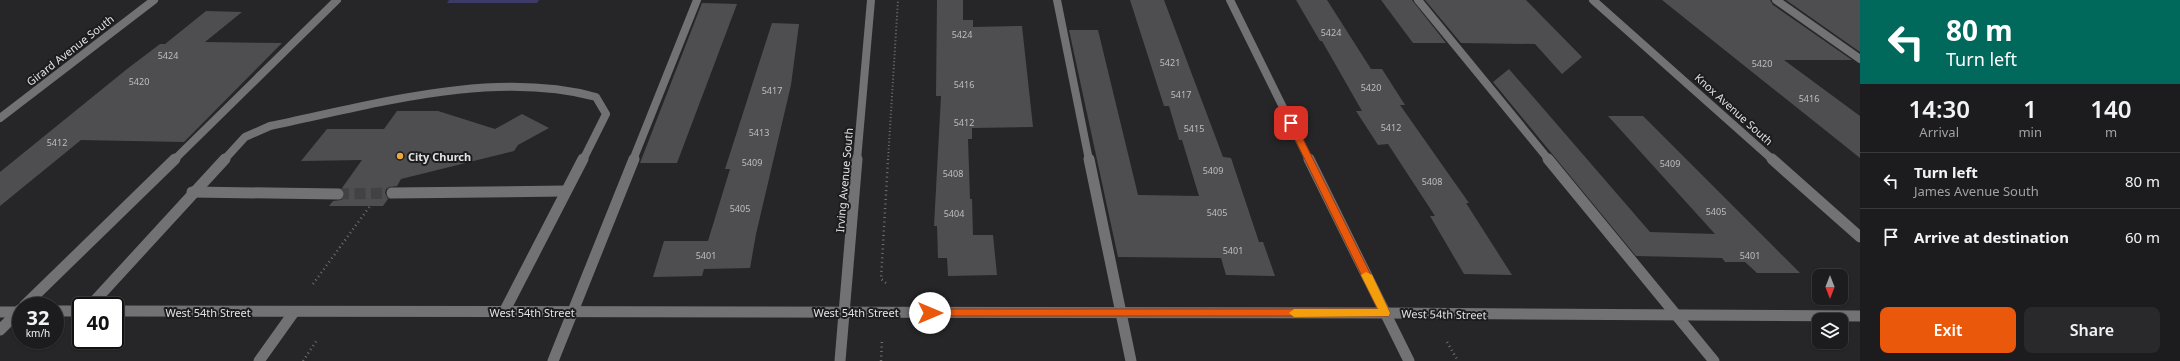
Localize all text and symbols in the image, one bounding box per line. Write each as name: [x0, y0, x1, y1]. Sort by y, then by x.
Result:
street label: Girard Avenue South: [23, 11, 117, 89]
text: 80 m: [1946, 11, 2013, 49]
icon: left: [1880, 16, 1932, 68]
house number: 5424: [1321, 26, 1341, 39]
house number: 5424: [952, 28, 972, 41]
text: Turn left: [1946, 47, 2017, 71]
house number: 5424: [158, 49, 178, 62]
house number: 5421: [1160, 56, 1180, 69]
house number: 5420: [1752, 57, 1772, 70]
street label: Knox Avenue South: [1692, 70, 1776, 148]
house number: 5420: [129, 75, 149, 88]
house number: 5416: [954, 78, 974, 91]
house number: 5420: [1361, 81, 1381, 94]
house number: 5417: [762, 84, 782, 97]
house number: 5417: [1171, 88, 1191, 101]
house number: 5416: [1799, 92, 1819, 105]
text: 14:30: [1908, 92, 1970, 125]
text: 1: [2023, 92, 2037, 125]
text: 140: [2090, 92, 2132, 125]
pin: [1274, 106, 1308, 140]
icon: arrive: [1280, 112, 1302, 134]
house number: 5412: [954, 116, 974, 129]
house number: 5412: [1381, 121, 1401, 134]
house number: 5415: [1184, 122, 1204, 135]
text: Arrival: [1919, 123, 1959, 141]
text: min: [2018, 123, 2042, 141]
text: m: [2105, 123, 2117, 141]
house number: 5413: [749, 126, 769, 139]
street label: Irving Avenue South: [832, 127, 856, 233]
house number: 5412: [47, 136, 67, 149]
place label: City Church: [408, 149, 471, 164]
marker: City Church: [395, 151, 405, 161]
house number: 5409: [742, 156, 762, 169]
house number: 5409: [1660, 157, 1680, 170]
text: Turn left: [1914, 162, 1978, 182]
house number: 5409: [1203, 164, 1223, 177]
house number: 5408: [943, 167, 963, 180]
icon: left: [1880, 170, 1902, 192]
text: 80 m: [2125, 171, 2160, 191]
house number: 5408: [1422, 175, 1442, 188]
text: James Avenue South: [1914, 182, 2039, 200]
house number: 5405: [730, 202, 750, 215]
house number: 5405: [1706, 205, 1726, 218]
house number: 5405: [1207, 206, 1227, 219]
house number: 5404: [944, 207, 964, 220]
icon: arrive: [1880, 226, 1902, 248]
text: Arrive at destination: [1914, 227, 2069, 247]
text: 60 m: [2125, 227, 2160, 247]
house number: 5401: [1223, 244, 1243, 257]
house number: 5401: [696, 249, 716, 262]
house number: 5401: [1740, 249, 1760, 262]
north arrow: [1812, 269, 1848, 305]
map controls: [1812, 269, 1848, 349]
position arrow: [909, 292, 951, 334]
speed limit sign: 40: [72, 297, 124, 349]
text: 32: [27, 304, 49, 331]
street label: West 54th Street: [165, 305, 251, 320]
street label: West 54th Street: [489, 305, 575, 320]
street label: West 54th Street: [813, 305, 899, 320]
street label: West 54th Street: [1401, 306, 1487, 322]
button: Exit: [1880, 307, 2016, 353]
button: Share: [2024, 307, 2160, 353]
button: layers: [1812, 313, 1848, 349]
text: km/h: [26, 326, 50, 340]

